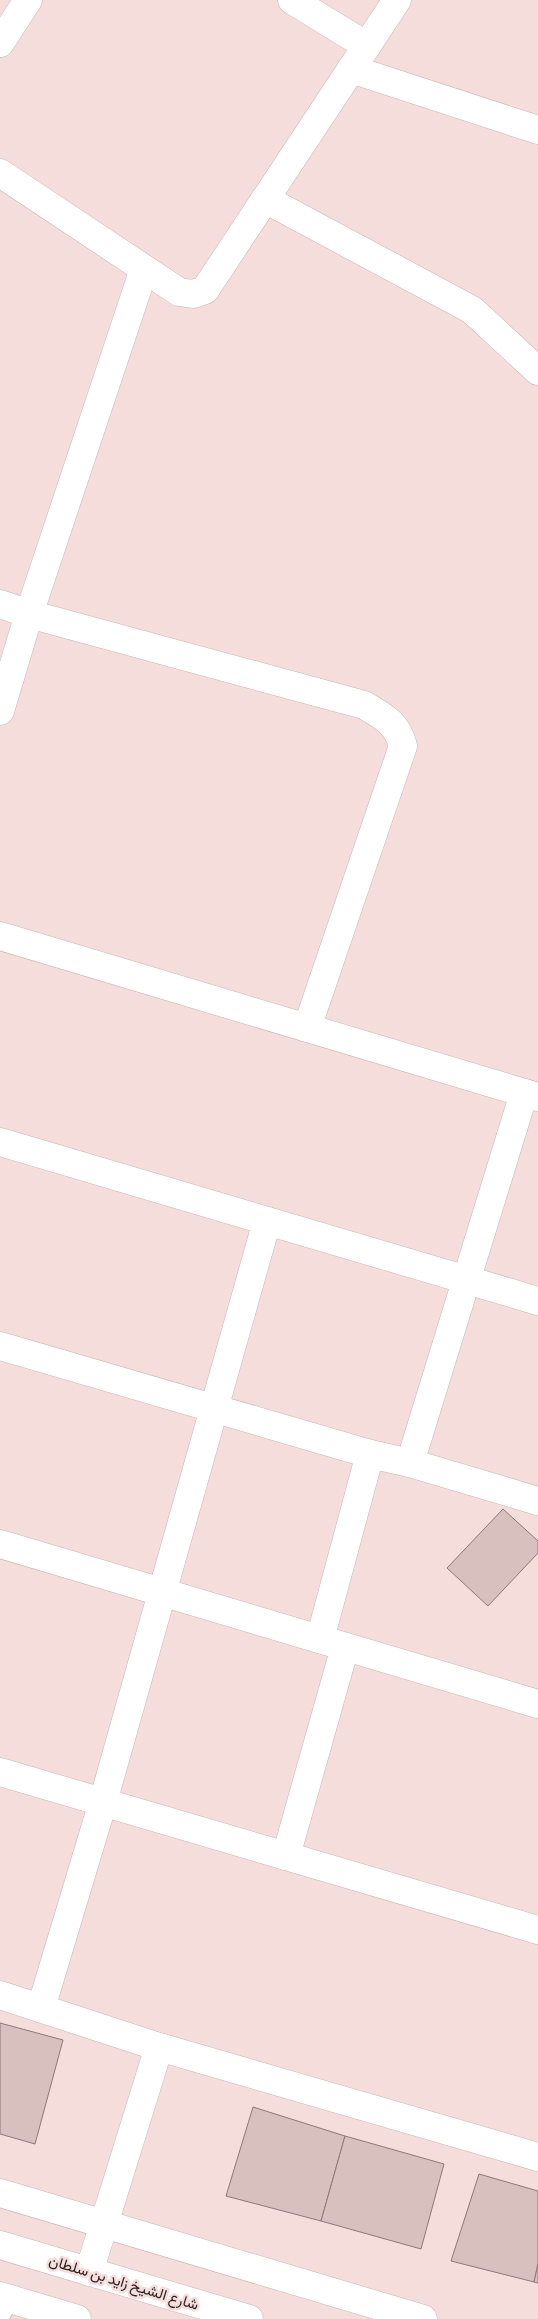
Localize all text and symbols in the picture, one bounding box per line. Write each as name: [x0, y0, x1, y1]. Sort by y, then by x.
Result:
street label: شارع الشيخ زايد بن سلطان: [46, 2249, 202, 2316]

